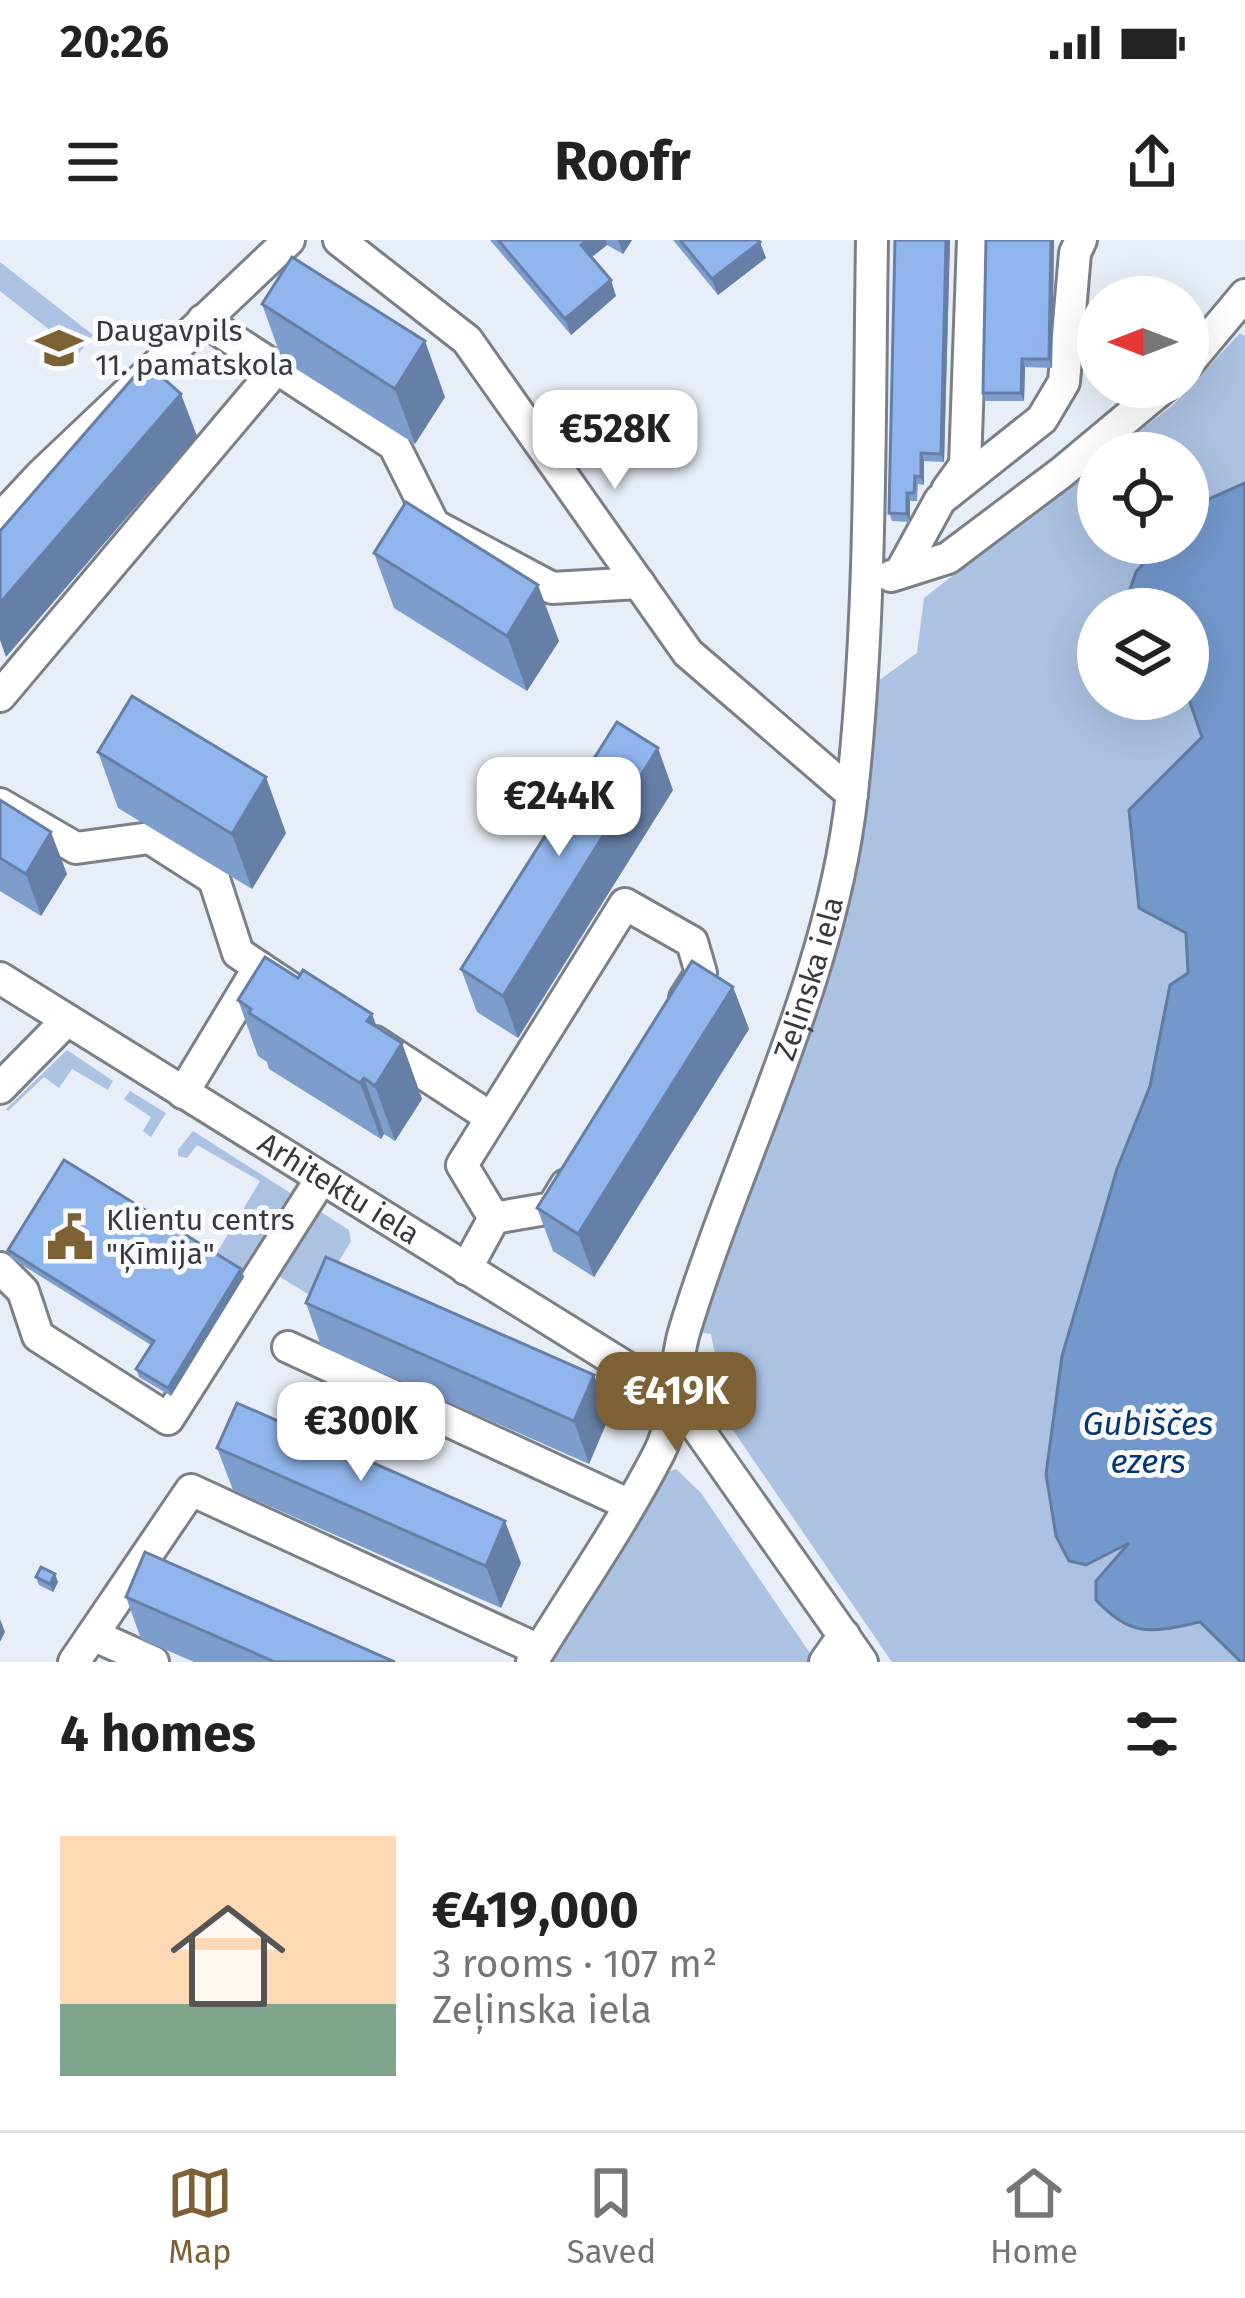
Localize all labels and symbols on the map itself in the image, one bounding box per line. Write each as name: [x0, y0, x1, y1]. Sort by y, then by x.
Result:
north arrow: [1077, 276, 1209, 408]
place label: Daugavpils 11. pamatskola: [95, 313, 294, 383]
school or university icon: Daugavpils 11. pamatskola: [34, 323, 84, 373]
pin: €528K: [531, 390, 699, 492]
pin: €244K: [475, 757, 643, 859]
street label: Zeļinska iela: [766, 893, 851, 1065]
street label: Arhitektu iela: [252, 1125, 426, 1252]
place label: Klientu centrs "Ķīmija": [106, 1202, 295, 1273]
public building icon: Klientu centrs "Ķīmija": [45, 1212, 95, 1262]
pin: €419K: [592, 1352, 760, 1454]
pin: €300K: [277, 1382, 445, 1484]
water label: Gubiščes ezers: [1083, 1404, 1213, 1482]

